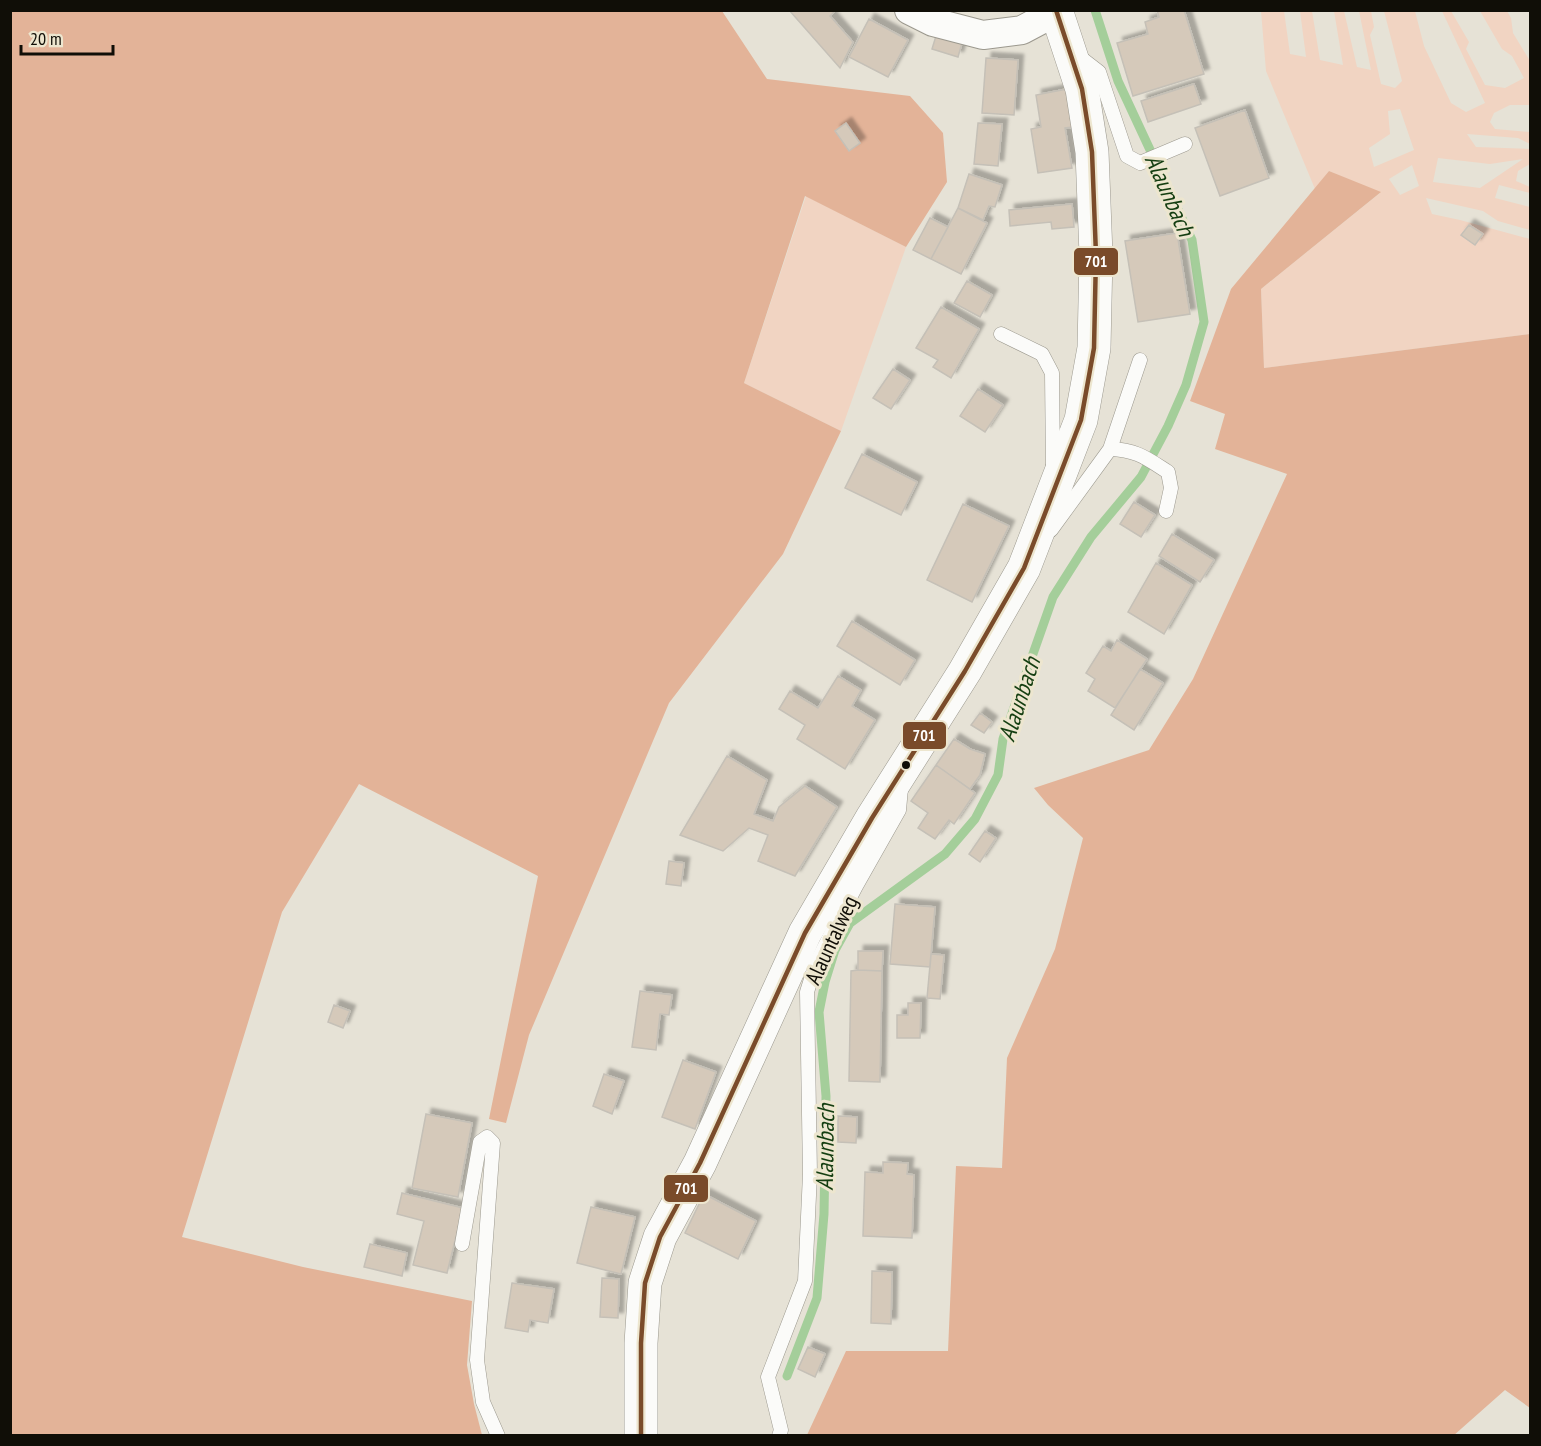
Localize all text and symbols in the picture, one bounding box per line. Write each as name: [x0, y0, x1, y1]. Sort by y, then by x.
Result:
scale bar: [21, 18, 112, 56]
text: 20 m: [30, 27, 62, 50]
water label: Alaunbach: [1138, 149, 1202, 242]
line badge: 701: [1073, 247, 1119, 276]
text: 701: [1085, 251, 1107, 271]
water label: Alaunbach: [991, 652, 1048, 745]
line badge: 701: [902, 721, 947, 750]
text: 701: [913, 725, 935, 745]
unlabelled marker: [900, 759, 912, 771]
street label: Alauntalweg: [798, 891, 864, 989]
water label: Alaunbach: [809, 1102, 841, 1191]
line badge: 701: [663, 1174, 709, 1203]
text: 701: [675, 1178, 697, 1198]

